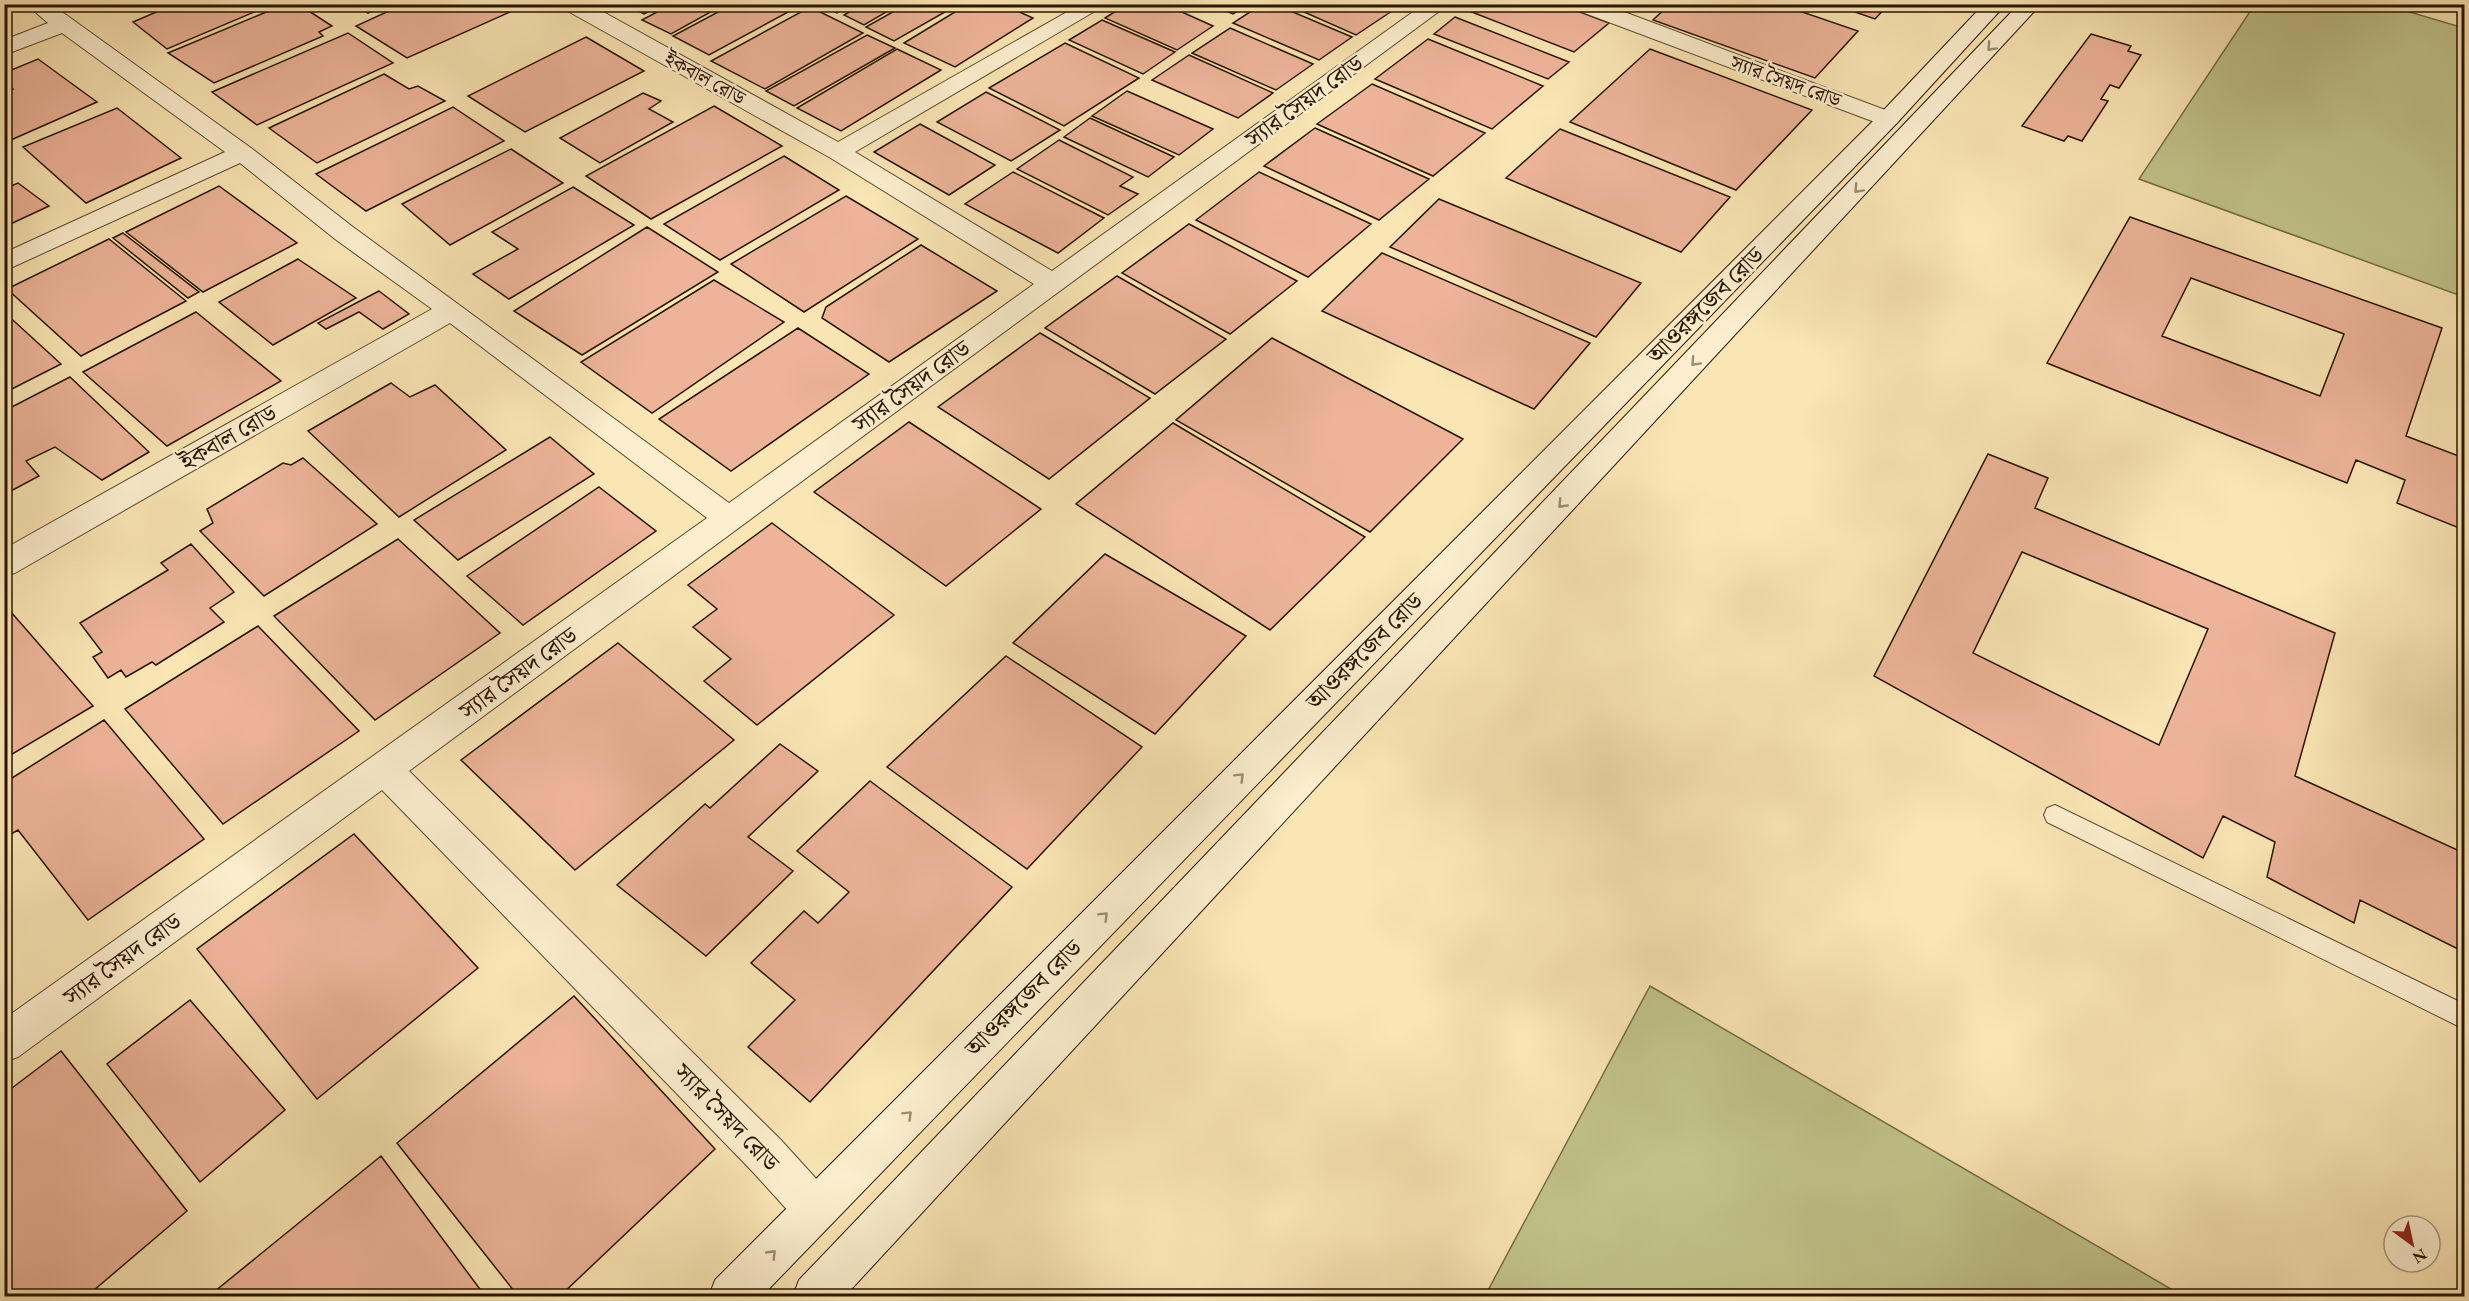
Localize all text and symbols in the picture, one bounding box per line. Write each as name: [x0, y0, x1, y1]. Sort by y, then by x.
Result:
one-way arrow: [1988, 40, 1999, 51]
street label: ইকবাল রোড: [659, 45, 751, 111]
street label: স্যার সৈয়দ রোড: [1238, 47, 1370, 155]
street label: স্যার সৈয়দ রোড: [1726, 49, 1845, 113]
one-way arrow: [1854, 182, 1865, 193]
street label: আওরঙ্গজেব রোড: [1639, 239, 1771, 371]
street label: স্যার সৈয়দ রোড: [845, 332, 977, 440]
one-way arrow: [1691, 355, 1702, 365]
street label: ইকবাল রোড: [173, 396, 283, 477]
one-way arrow: [1558, 496, 1569, 507]
street label: আওরঙ্গজেব রোড: [1298, 585, 1430, 717]
street label: স্যার সৈয়দ রোড: [452, 619, 584, 727]
one-way arrow: [1233, 773, 1244, 784]
street label: স্যার সৈয়দ রোড: [56, 905, 188, 1013]
one-way arrow: [1096, 912, 1107, 923]
street label: আওরঙ্গজেব রোড: [957, 932, 1089, 1064]
street label: স্যার সৈয়দ রোড: [667, 1056, 787, 1178]
one-way arrow: [901, 1111, 912, 1121]
north arrow: [2382, 1214, 2442, 1274]
text: N: [2409, 1244, 2431, 1269]
one-way arrow: [765, 1251, 776, 1261]

